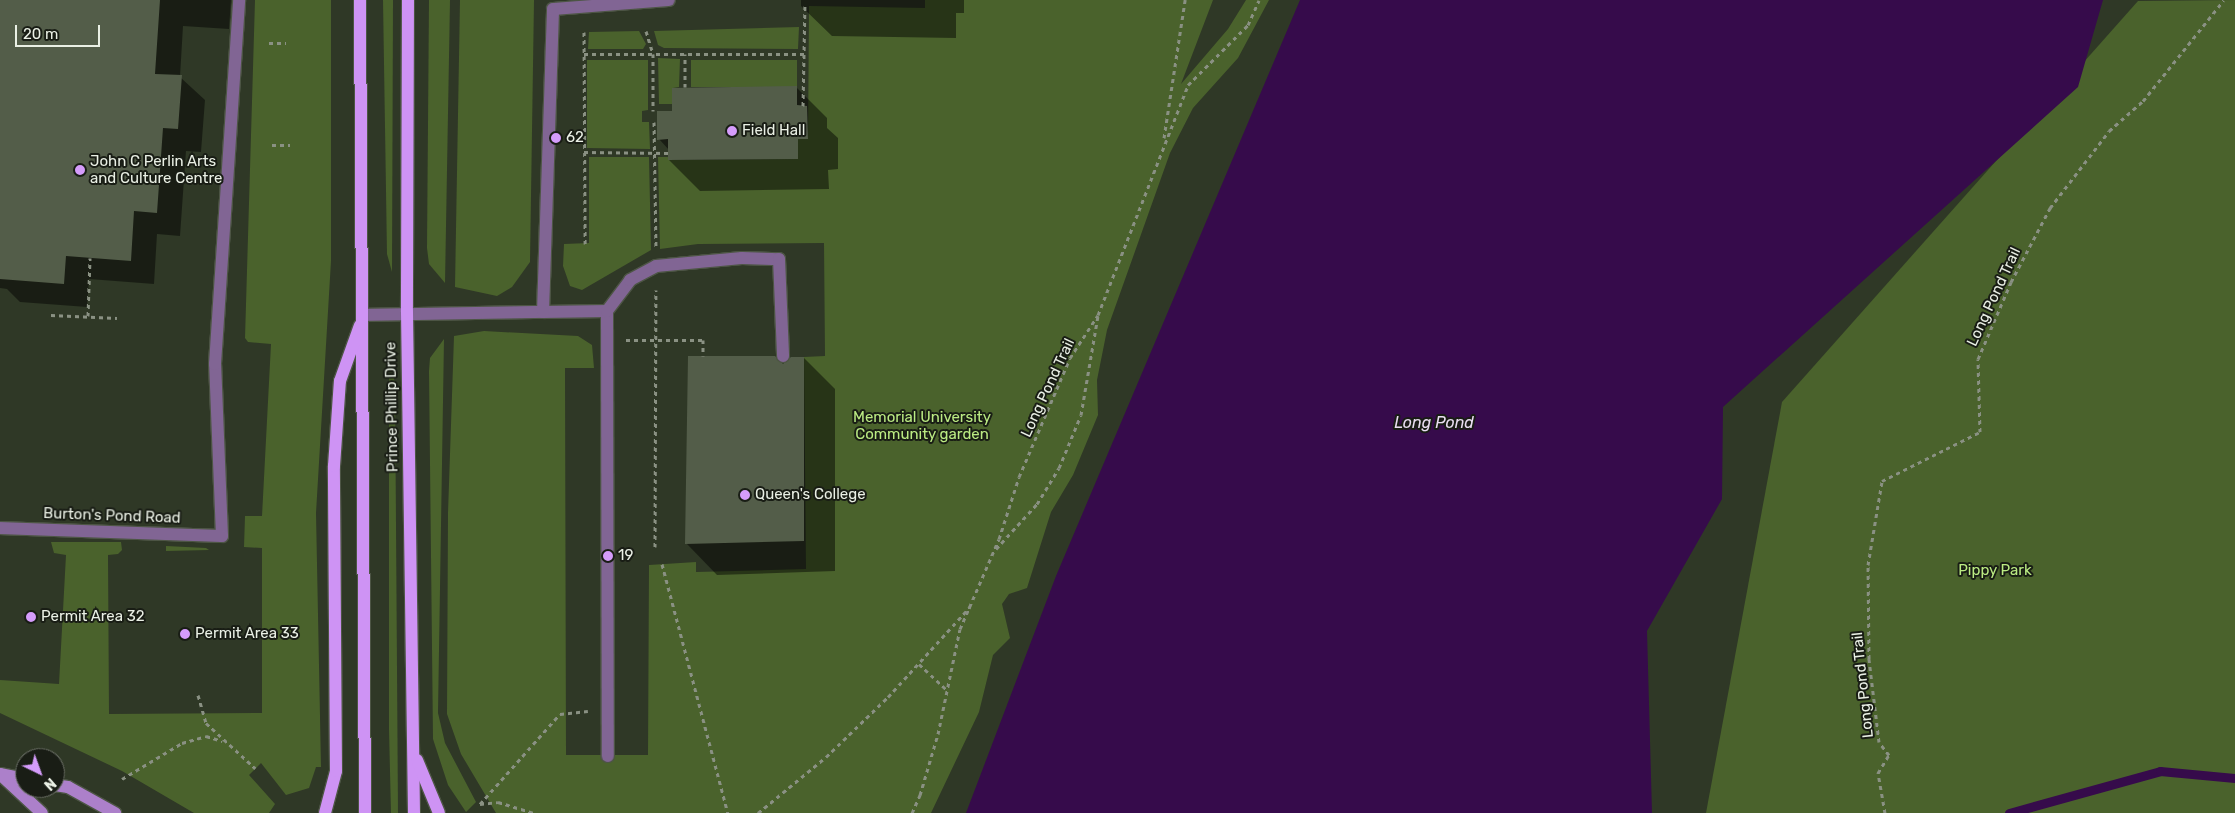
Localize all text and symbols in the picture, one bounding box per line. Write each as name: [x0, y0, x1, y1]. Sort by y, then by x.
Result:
scale bar: [18, 15, 102, 47]
text: 20 m: [23, 25, 58, 43]
place label: Field Hall: [742, 122, 805, 140]
marker: Field Hall: [726, 125, 738, 137]
place label: 62: [566, 129, 584, 147]
marker: 62: [550, 132, 562, 144]
place label: John C Perlin Arts and Culture Centre: [90, 152, 222, 187]
marker: John C Perlin Arts and Culture Centre: [74, 164, 86, 176]
street label: Long Pond Trail: [1963, 245, 2025, 349]
street label: Long Pond Trail: [1017, 336, 1079, 440]
street label: Prince Phillip Drive: [382, 342, 402, 472]
park label: Memorial University Community garden: [853, 408, 991, 443]
water label: Long Pond: [1394, 413, 1474, 433]
place label: Queen's College: [755, 486, 866, 504]
marker: Queen's College: [739, 489, 751, 501]
street label: Burton's Pond Road: [43, 505, 181, 527]
place label: 19: [618, 547, 633, 565]
marker: 19: [602, 550, 614, 562]
park label: Pippy Park: [1958, 562, 2032, 580]
place label: Permit Area 32: [41, 608, 145, 626]
marker: Permit Area 32: [25, 611, 37, 623]
place label: Permit Area 33: [195, 625, 299, 643]
marker: Permit Area 33: [179, 628, 191, 640]
street label: Long Pond Trail: [1848, 631, 1878, 739]
north arrow: [15, 748, 65, 798]
text: N: [40, 774, 59, 793]

